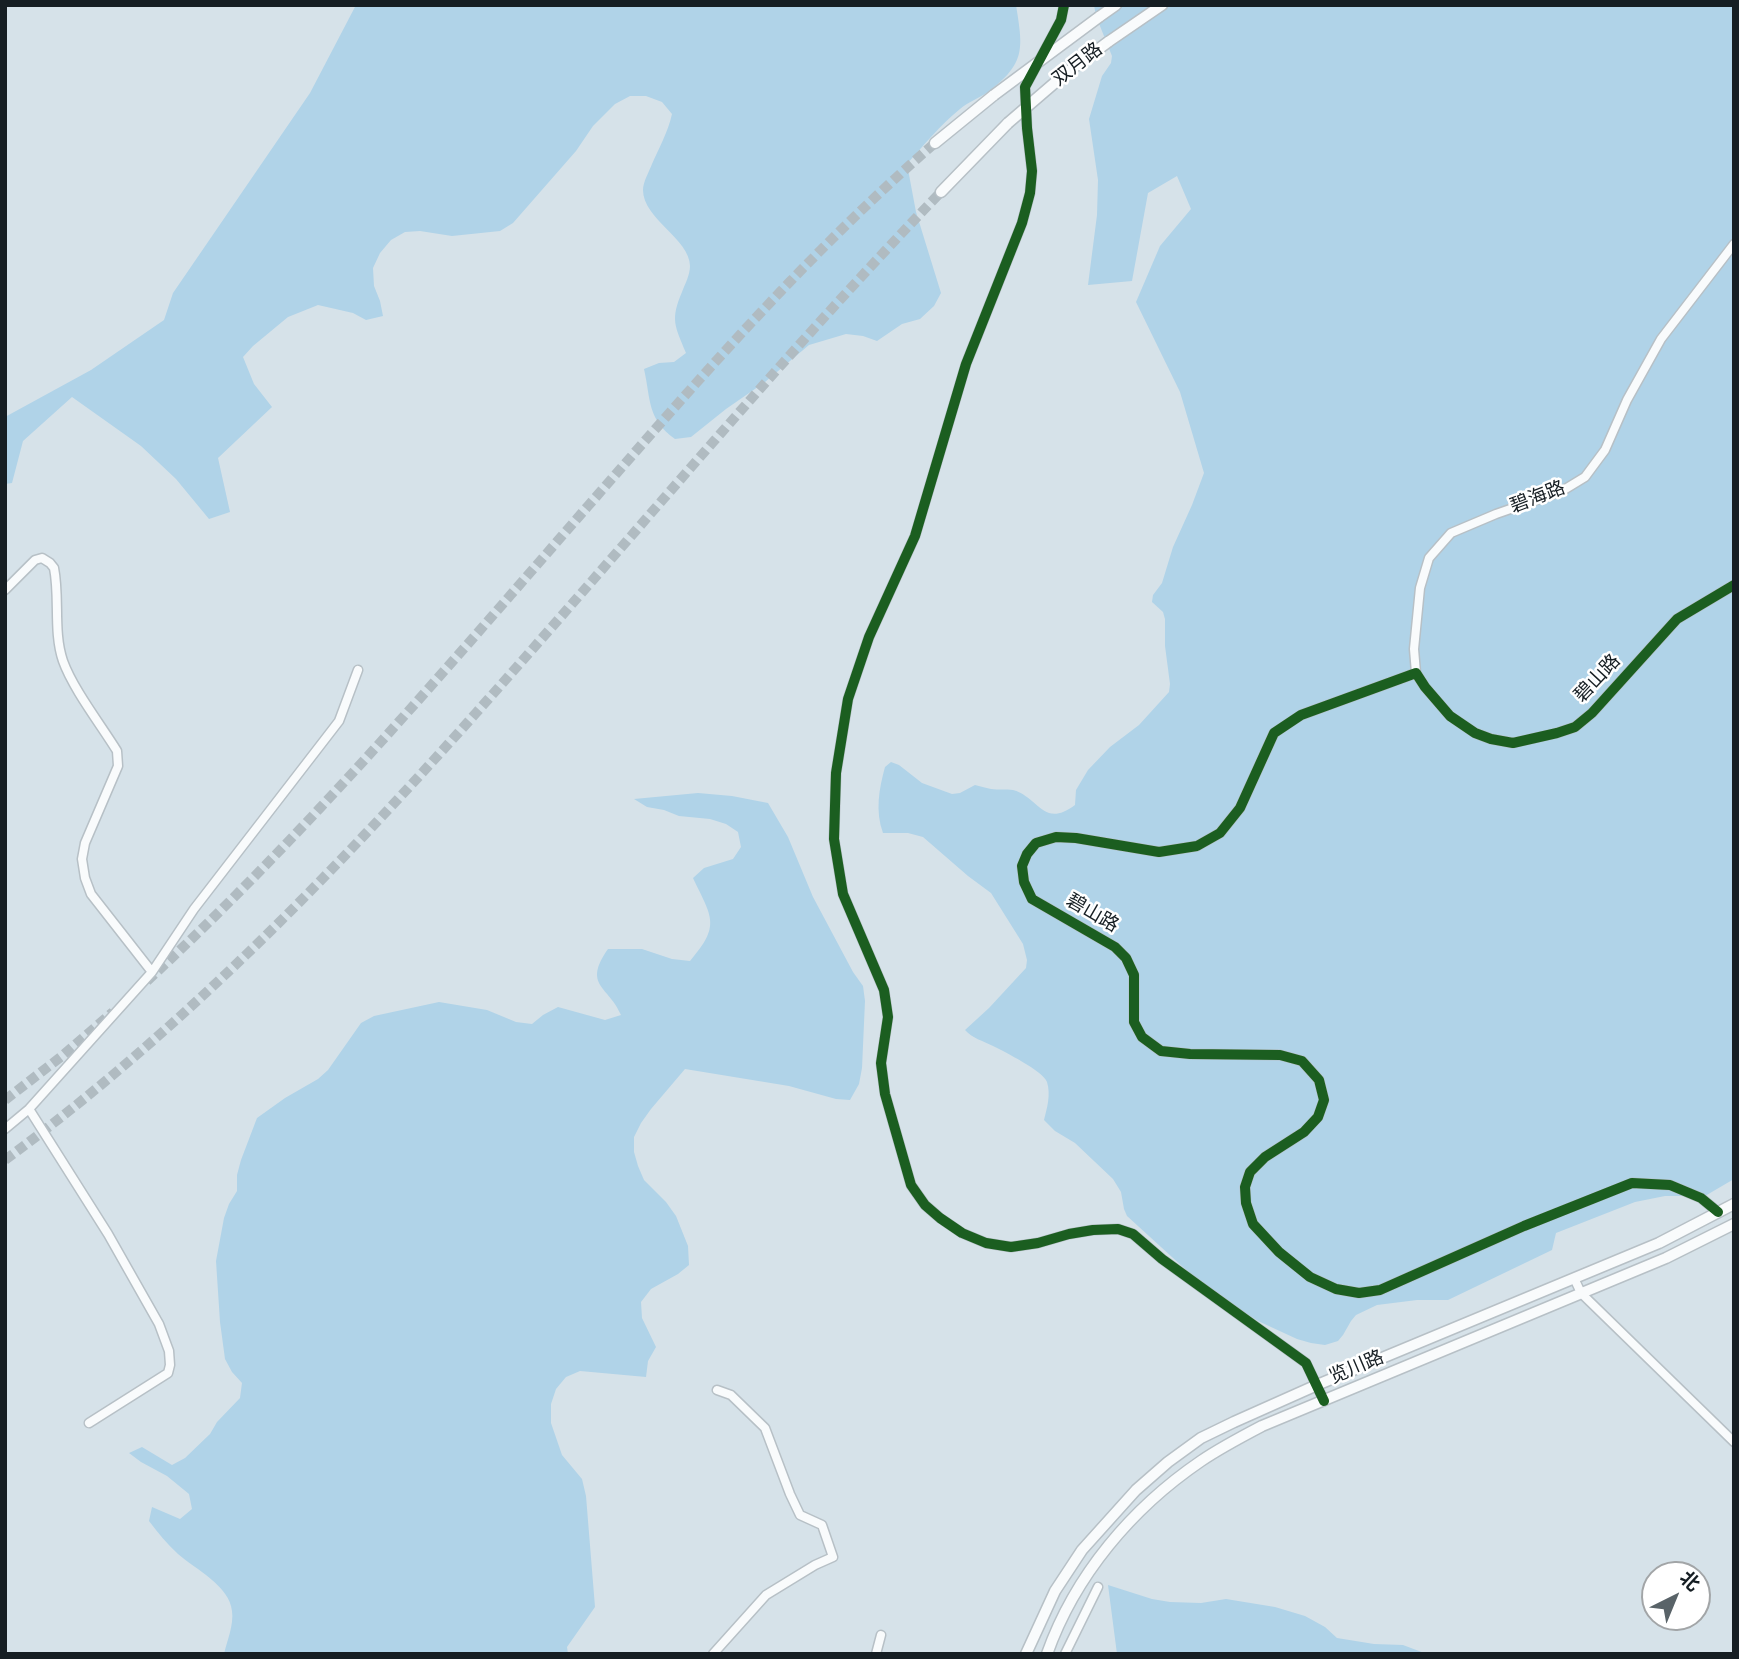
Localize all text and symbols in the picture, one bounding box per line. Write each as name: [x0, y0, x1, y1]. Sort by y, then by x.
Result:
street label: 双月路: [1049, 38, 1107, 92]
street label: 碧海路: [1507, 477, 1569, 519]
street label: 碧山路: [1570, 650, 1626, 708]
street label: 碧山路: [1062, 890, 1122, 938]
street label: 览川路: [1326, 1346, 1388, 1390]
north arrow: [1641, 1561, 1711, 1631]
text: 北: [1674, 1567, 1704, 1597]

